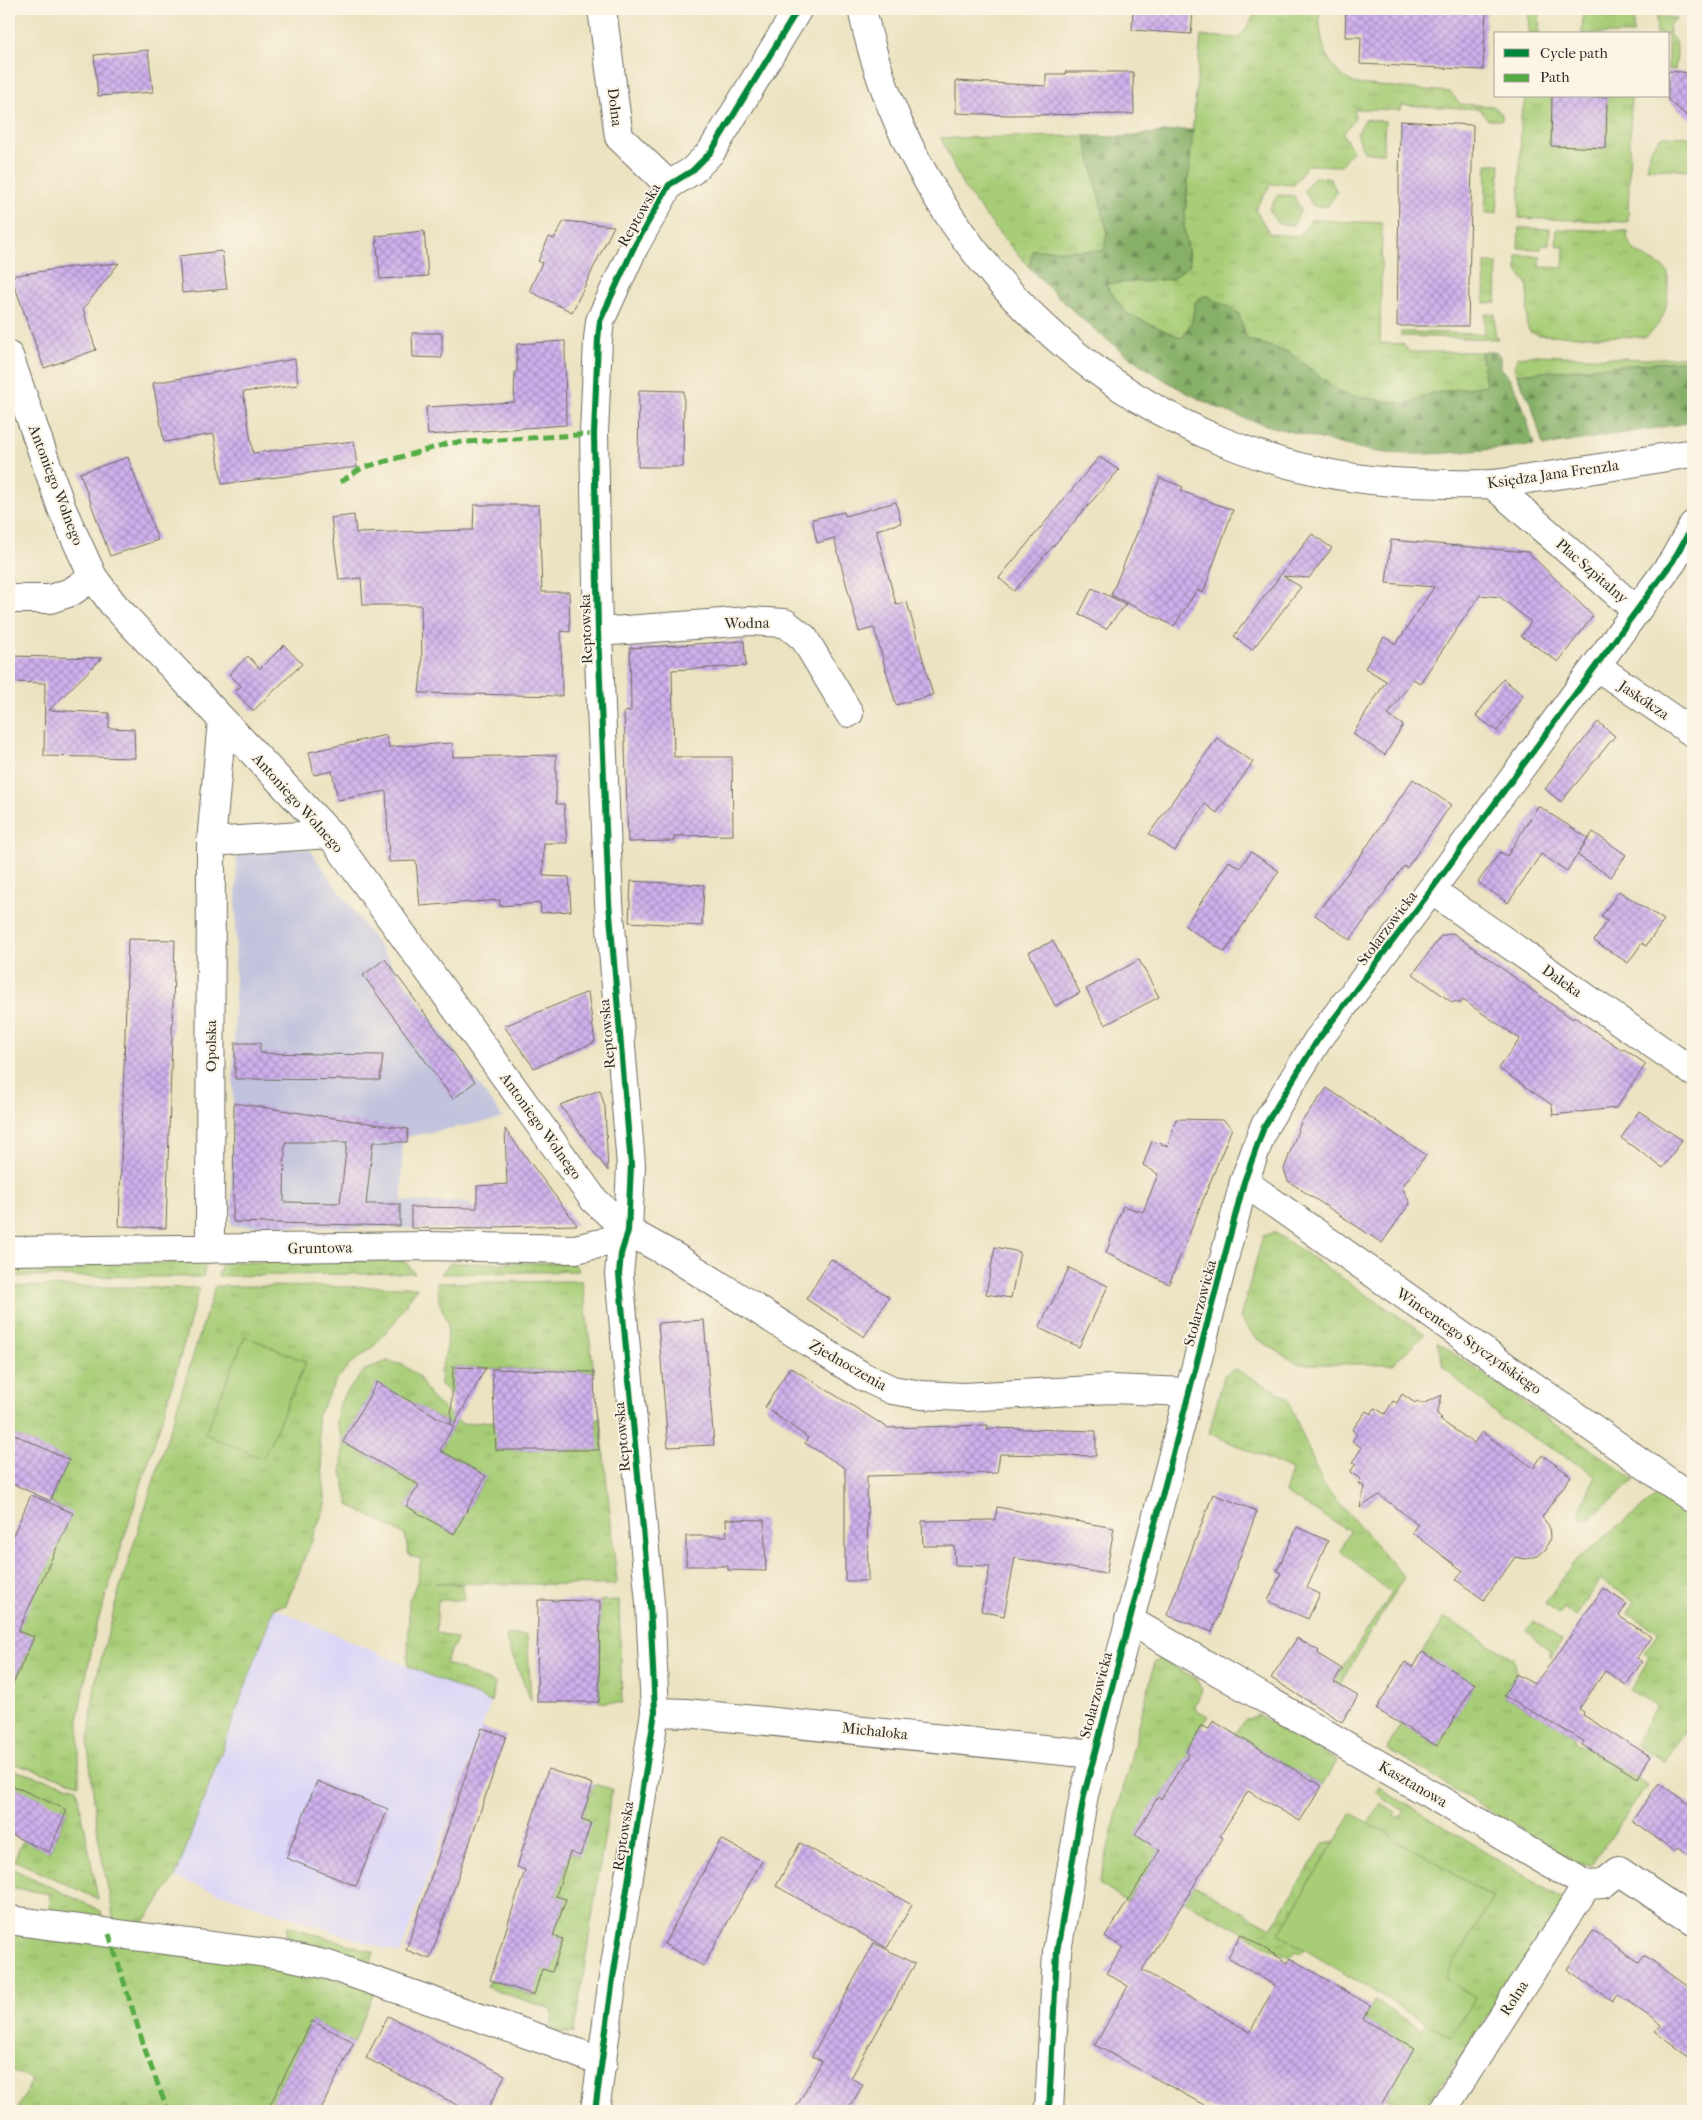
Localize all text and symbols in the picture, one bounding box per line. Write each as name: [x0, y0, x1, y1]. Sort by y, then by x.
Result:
legend: [1494, 32, 1670, 98]
text: Cycle path: [1540, 44, 1608, 62]
text: Path: [1540, 68, 1570, 86]
street label: Dolna: [604, 87, 626, 128]
street label: Reptowska: [614, 179, 665, 250]
street label: Antoniego Wolnego: [24, 421, 87, 548]
street label: Księdza Jana Frenzla: [1486, 456, 1621, 492]
street label: Plac Szpitalny: [1552, 535, 1632, 608]
street label: Reptowska: [576, 593, 596, 664]
street label: Wodna: [723, 614, 771, 632]
street label: Jaskółcza: [1615, 676, 1674, 724]
street label: Antoniego Wolnego: [248, 749, 348, 857]
street label: Stolarzowicka: [1353, 886, 1422, 969]
street label: Daleka: [1539, 961, 1586, 1002]
street label: Reptowska: [595, 997, 619, 1070]
street label: Opolska: [202, 1019, 220, 1072]
street label: Antoniego Wolnego: [496, 1068, 586, 1183]
street label: Gruntowa: [287, 1238, 354, 1258]
street label: Stolarzowicka: [1180, 1257, 1220, 1348]
street label: Wincentego Styczyńskiego: [1392, 1283, 1545, 1398]
street label: Zjednoczenia: [806, 1336, 891, 1395]
street label: Reptowska: [610, 1400, 634, 1473]
street label: Stolarzowicka: [1076, 1649, 1116, 1740]
street label: Michaloka: [841, 1719, 910, 1744]
street label: Kasztanowa: [1375, 1757, 1451, 1811]
street label: Reptowska: [609, 1799, 638, 1872]
street label: Rolna: [1496, 1976, 1532, 2019]

